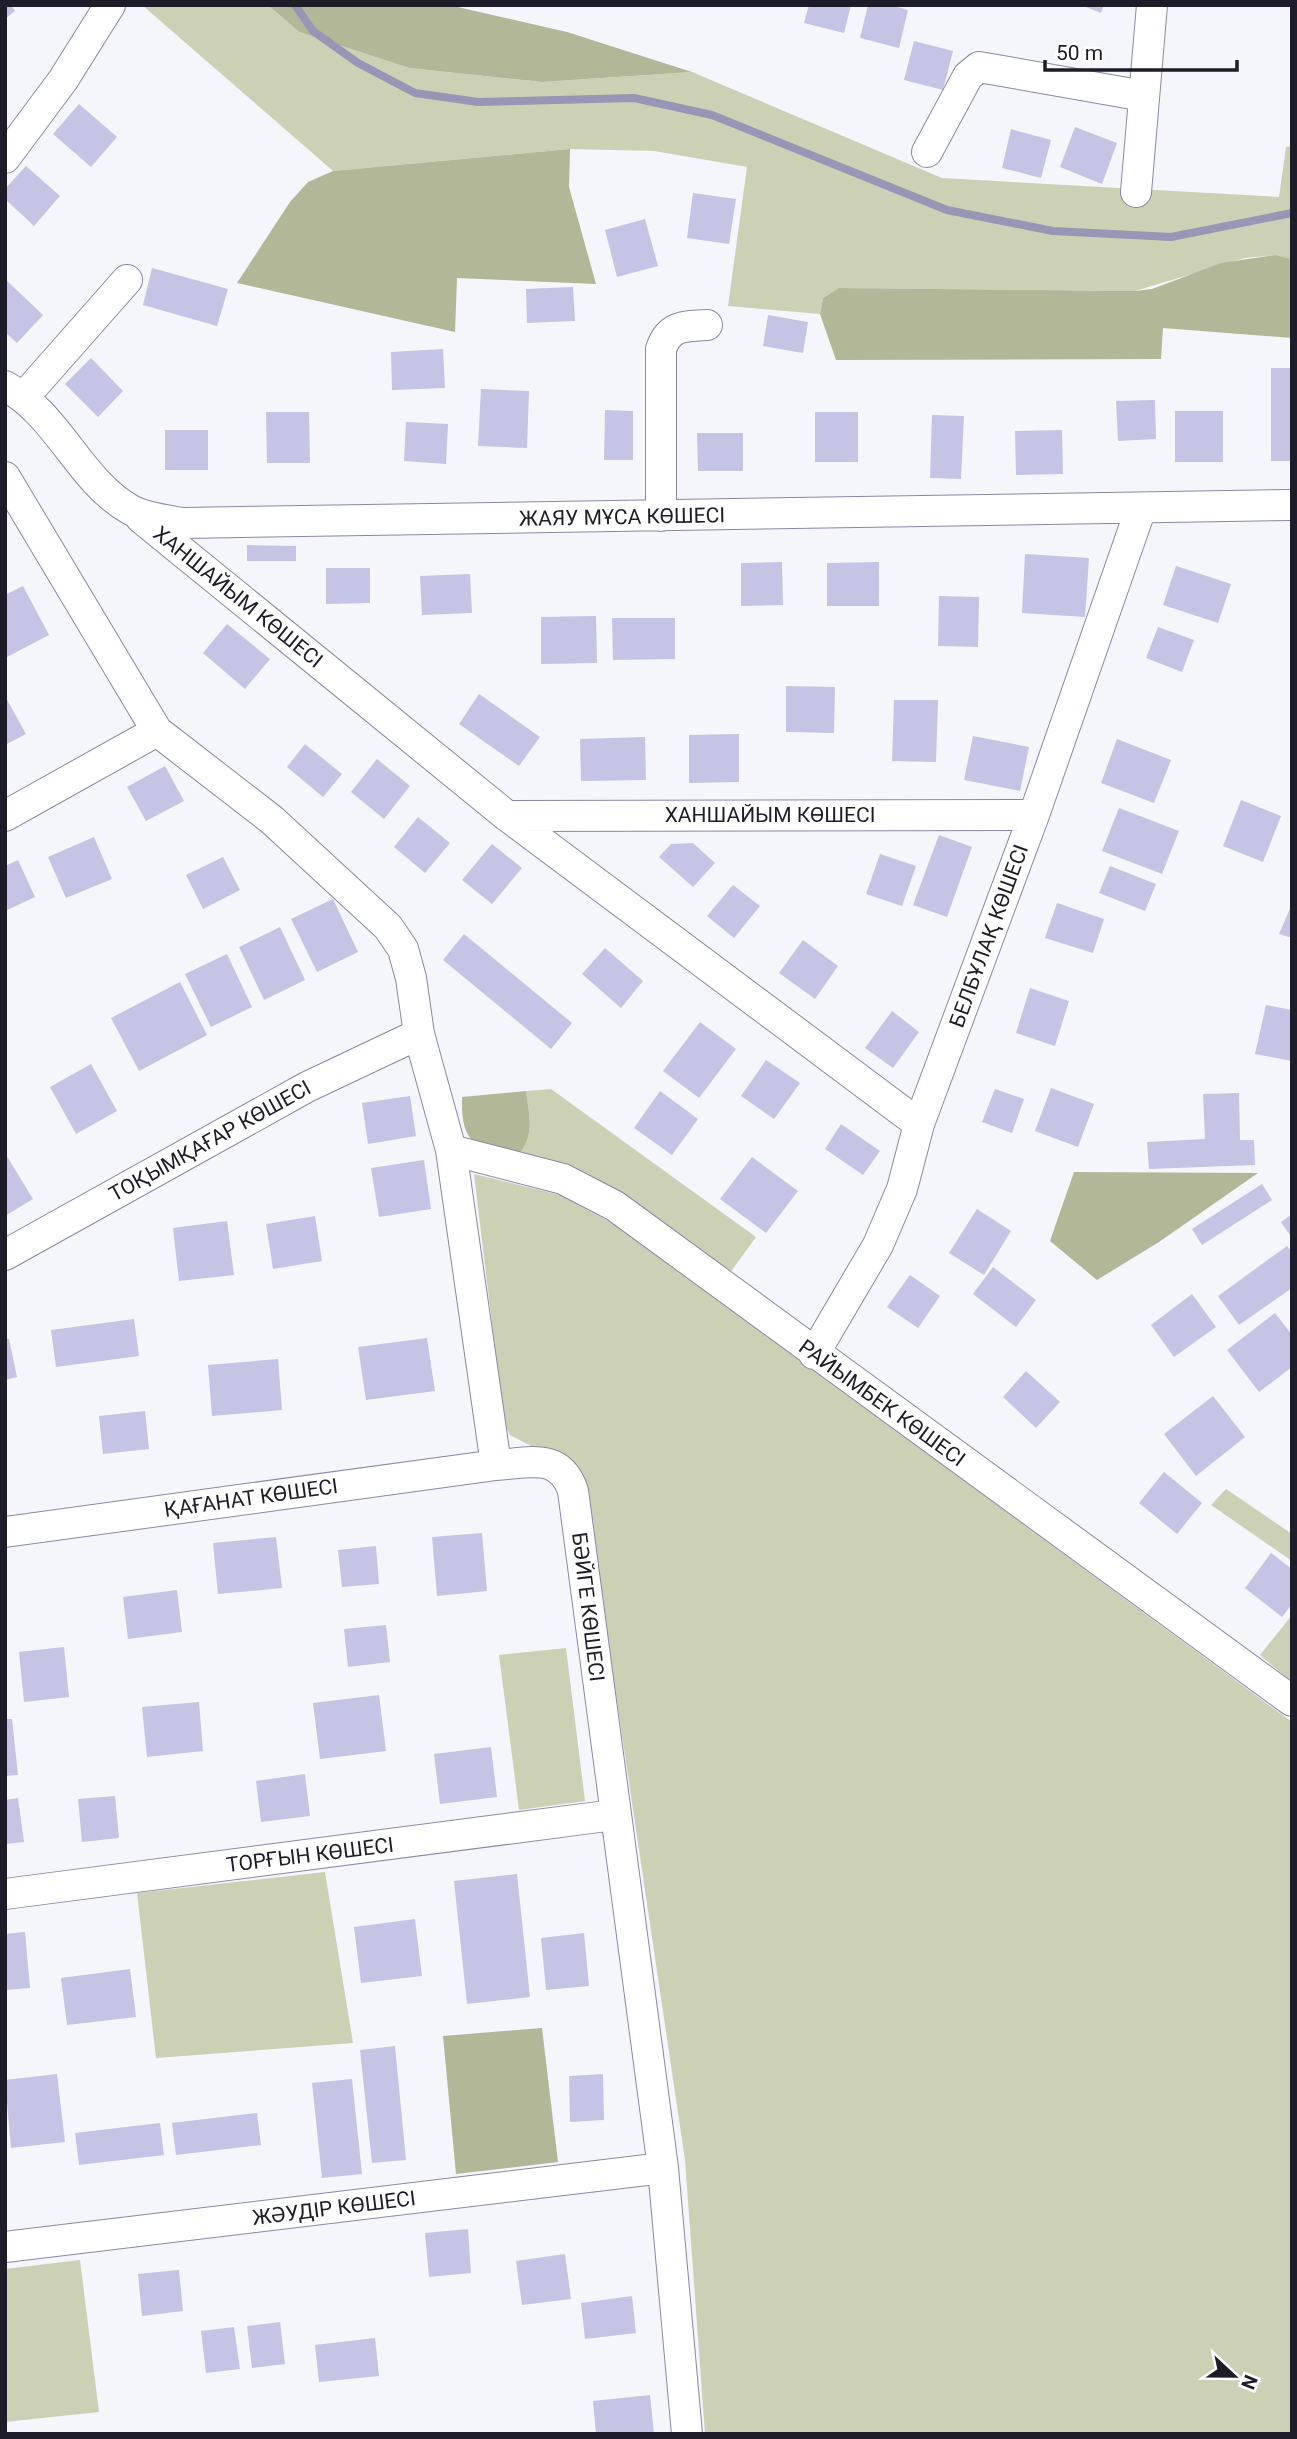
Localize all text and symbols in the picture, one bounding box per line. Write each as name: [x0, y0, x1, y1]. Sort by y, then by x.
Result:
scale bar: [1045, 28, 1238, 72]
text: 50 m: [1056, 41, 1103, 65]
street label: ЖАЯУ МҰСА КӨШЕСІ: [519, 503, 725, 531]
street label: ХАНШАЙЫМ КӨШЕСІ: [149, 521, 327, 673]
street label: ХАНШАЙЫМ КӨШЕСІ: [665, 803, 875, 827]
street label: БЕЛБҰЛАҚ КӨШЕСІ: [945, 841, 1033, 1031]
street label: ТОҚЫМҚАҒАР КӨШЕСІ: [105, 1076, 315, 1206]
street label: РАЙЫМБЕК КӨШЕСІ: [794, 1335, 970, 1471]
street label: ҚАҒАНАТ КӨШЕСІ: [163, 1474, 339, 1522]
street label: БӘЙГЕ КӨШЕСІ: [567, 1531, 609, 1683]
street label: ТОРҒЫН КӨШЕСІ: [225, 1833, 395, 1877]
street label: ЖӘУДІР КӨШЕСІ: [251, 2186, 417, 2230]
north arrow: [1199, 2341, 1269, 2411]
text: N: [1236, 2372, 1262, 2393]

